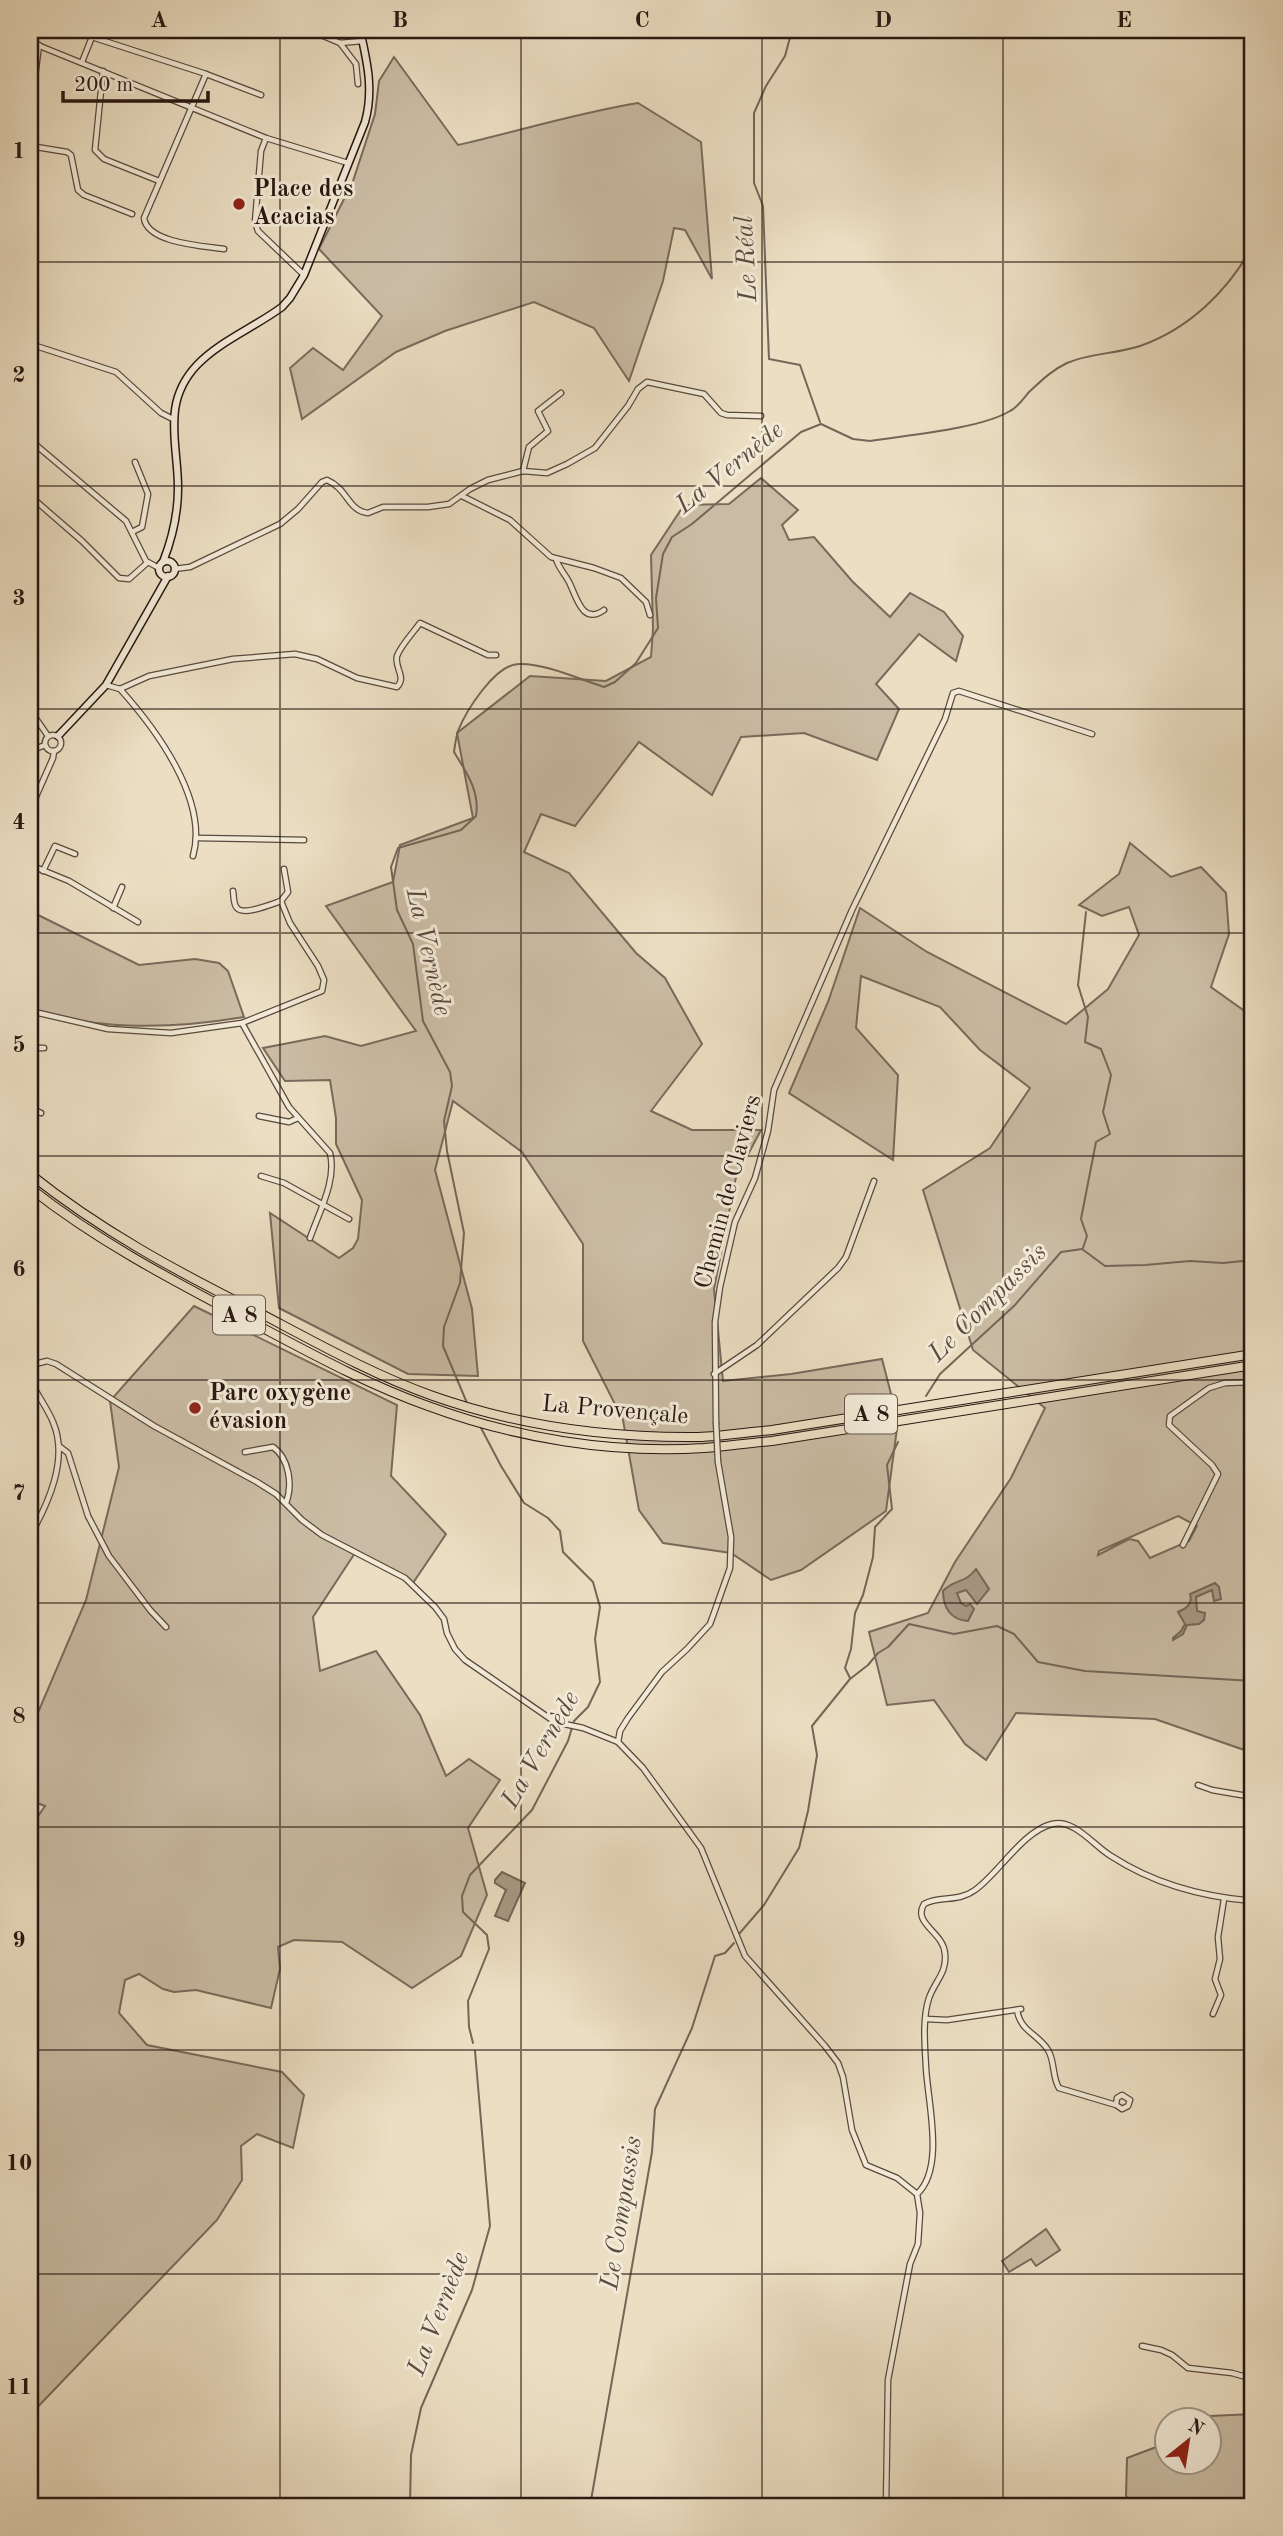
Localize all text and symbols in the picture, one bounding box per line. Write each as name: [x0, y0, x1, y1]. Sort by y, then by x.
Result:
text: A: [150, 9, 168, 32]
text: B: [392, 9, 408, 32]
text: C: [634, 9, 650, 32]
text: D: [874, 9, 892, 32]
text: E: [1116, 9, 1132, 32]
scale bar: [63, 60, 208, 104]
text: 200 m: [74, 75, 133, 96]
text: 1: [12, 140, 26, 163]
place label: Place des Acacias: [253, 178, 353, 230]
marker: Place des Acacias: [231, 196, 247, 212]
water label: Le Réal: [732, 215, 762, 304]
text: 2: [12, 364, 26, 387]
water label: La Vernède: [670, 417, 789, 520]
text: 3: [12, 587, 26, 610]
text: 4: [12, 811, 26, 834]
water label: La Vernède: [400, 885, 455, 1018]
text: 5: [12, 1034, 26, 1057]
street label: Chemin de Claviers: [692, 1092, 766, 1292]
water label: Le Compassis: [923, 1239, 1052, 1368]
text: 6: [12, 1258, 26, 1281]
road number: A 8: [213, 1296, 265, 1334]
place label: Parc oxygène évasion: [209, 1382, 351, 1434]
street label: La Provençale: [541, 1393, 689, 1429]
road number: A 8: [845, 1394, 897, 1434]
marker: Parc oxygène évasion: [187, 1400, 203, 1416]
text: 7: [12, 1482, 26, 1505]
water label: La Vernède: [497, 1687, 585, 1814]
text: 8: [12, 1705, 26, 1728]
text: 9: [12, 1929, 26, 1952]
water label: Le Compassis: [597, 2134, 647, 2293]
text: 10: [6, 2152, 32, 2175]
water label: La Vernède: [403, 2249, 474, 2380]
text: 11: [6, 2376, 32, 2399]
north arrow: [1154, 2406, 1224, 2476]
text: N: [1184, 2417, 1207, 2441]

